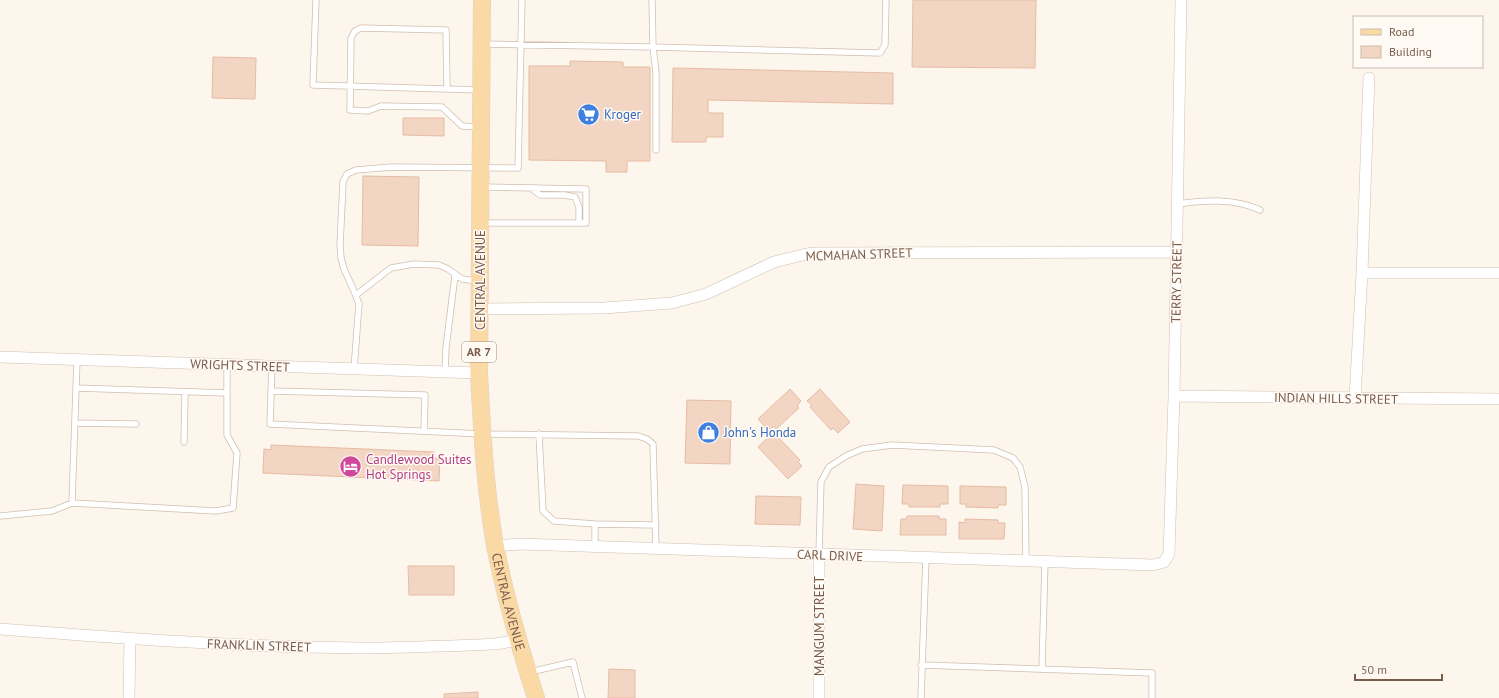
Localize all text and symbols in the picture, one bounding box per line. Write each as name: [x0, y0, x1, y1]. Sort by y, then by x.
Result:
legend: [1353, 16, 1483, 68]
text: Road: [1389, 24, 1414, 39]
text: Building: [1389, 44, 1432, 59]
supermarket icon: Kroger: [576, 101, 602, 127]
place label: Kroger: [604, 106, 642, 123]
street label: CENTRAL AVENUE: [472, 230, 489, 330]
street label: TERRY STREET: [1167, 241, 1186, 323]
street label: MCMAHAN STREET: [805, 244, 913, 265]
road number: AR 7: [462, 342, 496, 362]
street label: WRIGHTS STREET: [190, 355, 290, 376]
street label: INDIAN HILLS STREET: [1274, 389, 1398, 408]
shop icon: John's Honda: [695, 419, 721, 445]
place label: John's Honda: [723, 424, 796, 441]
place label: Candlewood Suites Hot Springs: [366, 451, 472, 483]
hotel icon: Candlewood Suites Hot Springs: [338, 453, 364, 479]
street label: CARL DRIVE: [796, 546, 863, 565]
street label: CENTRAL AVENUE: [488, 551, 529, 653]
street label: MANGUM STREET: [811, 576, 828, 676]
street label: FRANKLIN STREET: [207, 635, 311, 656]
scale bar: [1355, 656, 1442, 682]
text: 50 m: [1361, 662, 1387, 677]

